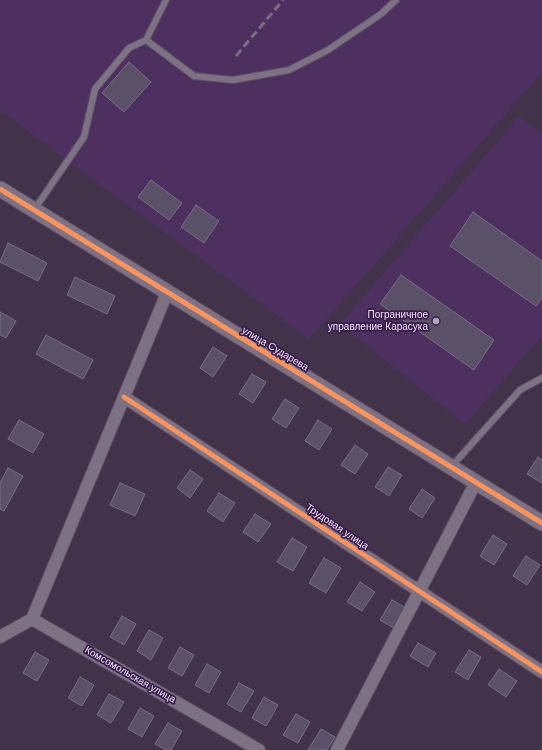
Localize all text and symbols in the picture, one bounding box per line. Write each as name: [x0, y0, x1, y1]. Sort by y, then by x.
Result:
place label: Пограничное управление Карасука: [328, 309, 428, 332]
marker: Пограничное управление Карасука: [431, 316, 441, 326]
street label: улица Сударева: [240, 324, 310, 374]
street label: Трудовая улица: [303, 501, 371, 553]
street label: Комсомольская улица: [82, 644, 178, 706]

